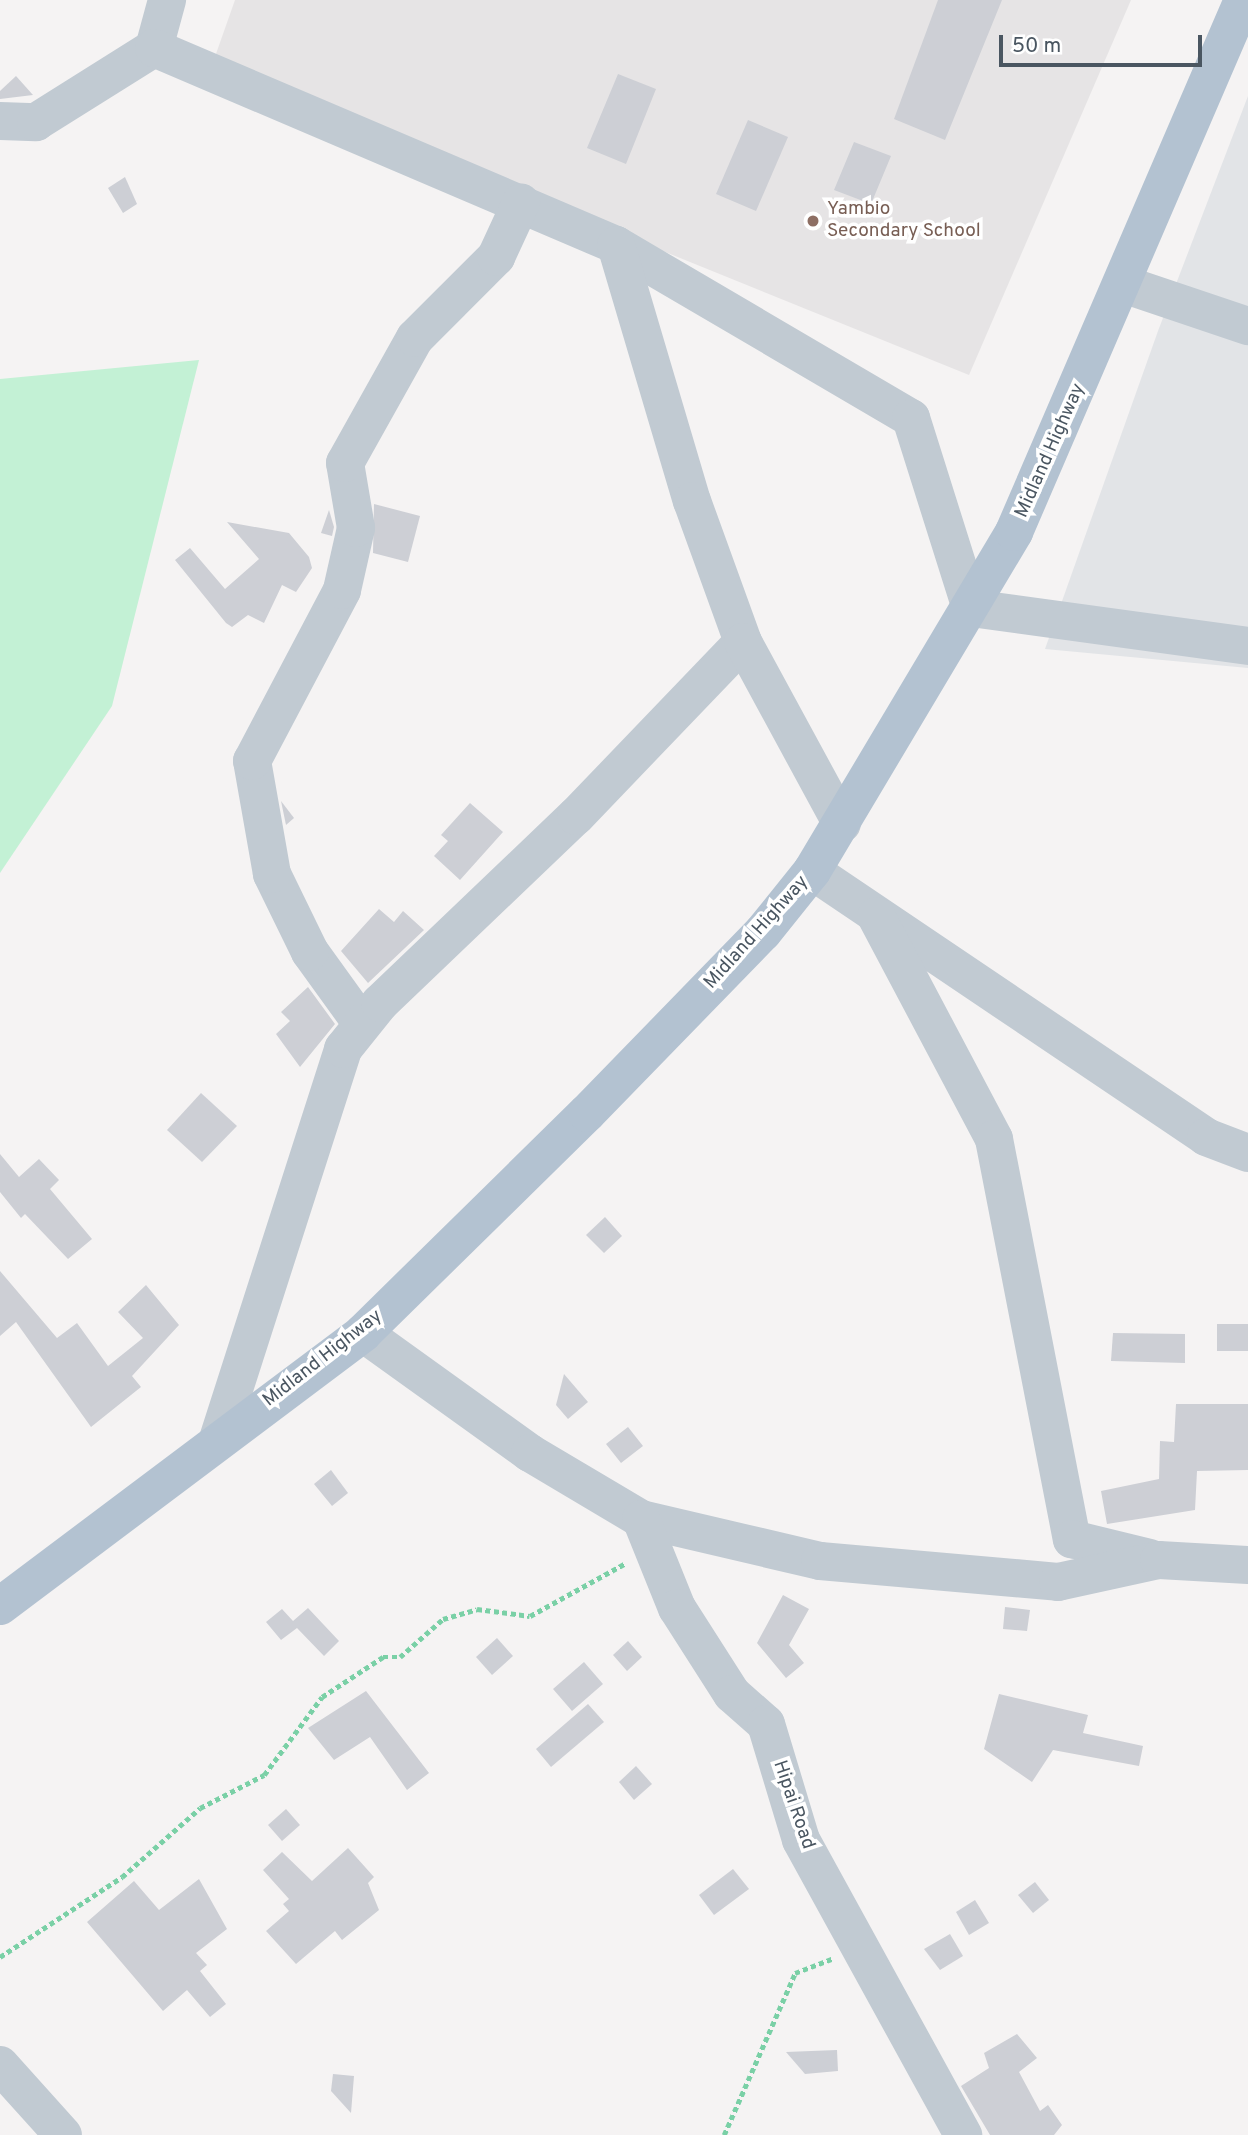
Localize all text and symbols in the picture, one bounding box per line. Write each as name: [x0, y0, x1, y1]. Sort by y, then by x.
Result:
scale bar: [1003, 21, 1206, 65]
text: 50 m: [1012, 33, 1061, 60]
place label: Yambio Secondary School: [827, 199, 981, 243]
marker: Yambio Secondary School: [805, 213, 821, 229]
street label: Midland Highway: [1011, 380, 1091, 522]
street label: Midland Highway: [700, 872, 814, 994]
street label: Midland Highway: [259, 1305, 387, 1413]
street label: Hipai Road: [767, 1758, 819, 1852]

